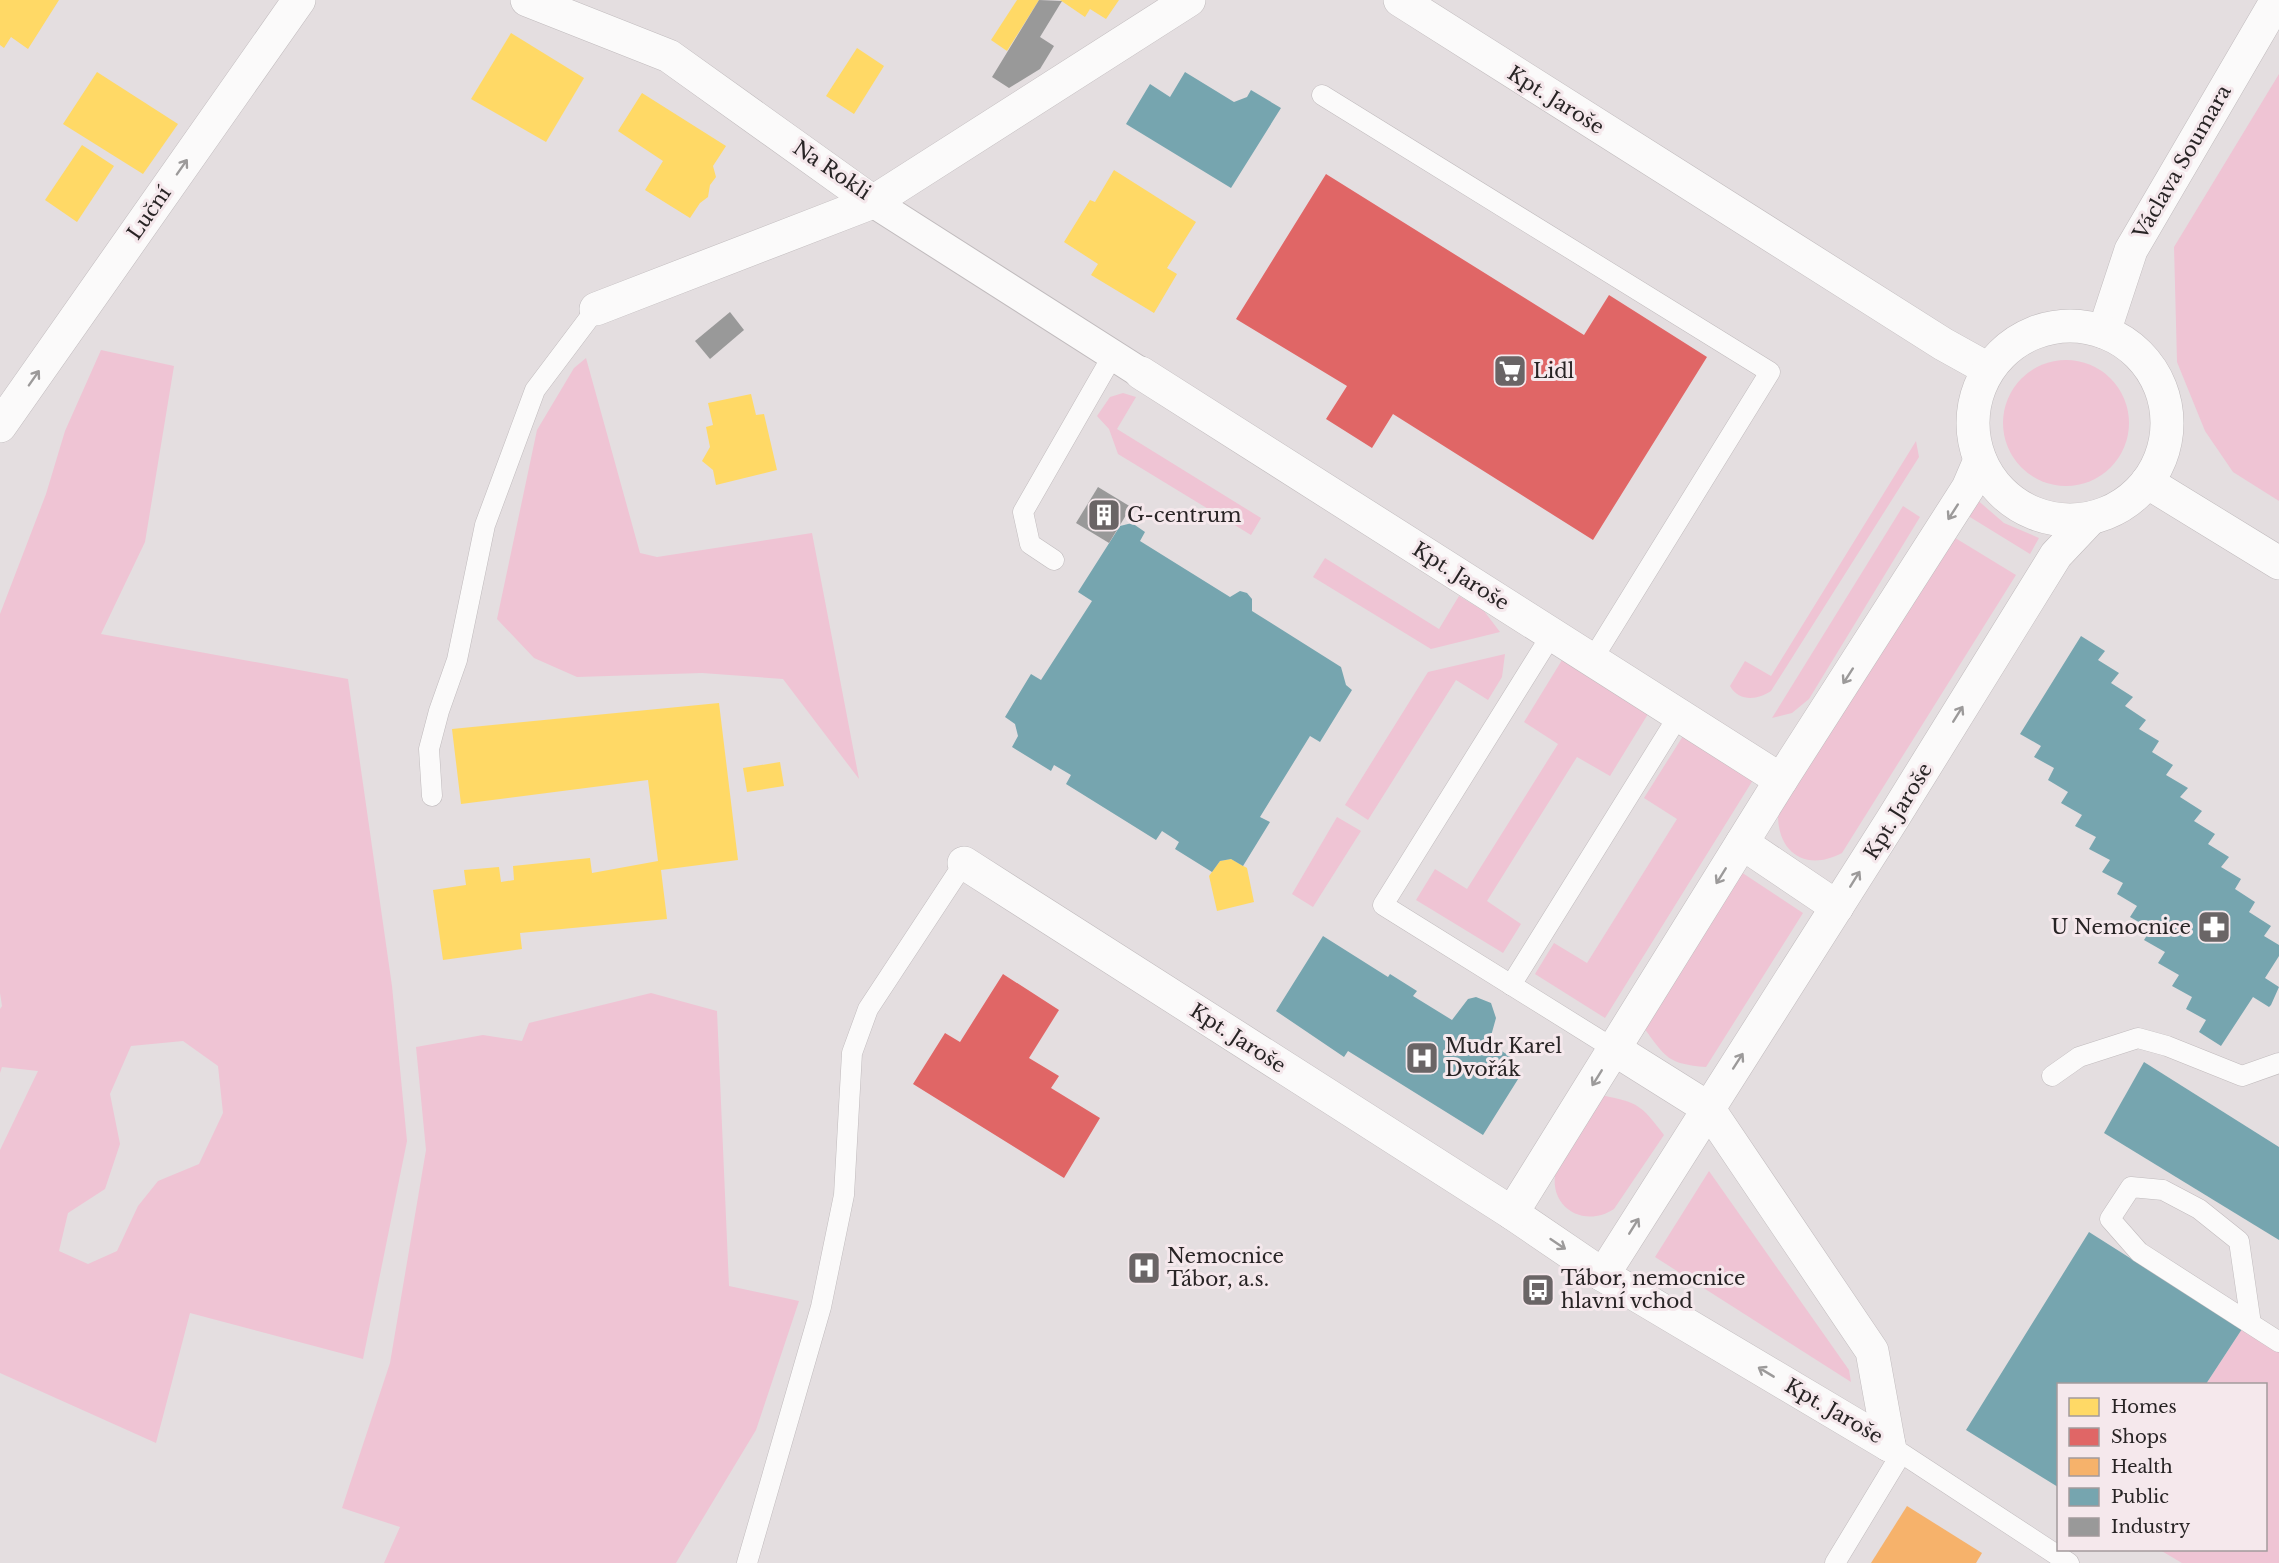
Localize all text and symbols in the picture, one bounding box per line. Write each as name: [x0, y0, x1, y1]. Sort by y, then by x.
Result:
street label: Kpt. Jaroše: [1503, 61, 1609, 139]
street label: Václava Soumara: [2128, 80, 2236, 244]
street label: Na Rokli: [789, 135, 875, 205]
one-way arrow: [176, 159, 188, 176]
street label: Luční: [122, 182, 176, 244]
supermarket icon: Lidl: [1492, 353, 1528, 389]
place label: Lidl: [1533, 359, 1574, 383]
one-way arrow: [28, 371, 40, 387]
building icon: G-centrum: [1086, 497, 1122, 533]
place label: G-centrum: [1127, 503, 1242, 527]
one-way arrow: [1947, 503, 1959, 520]
street label: Kpt. Jaroše: [1408, 537, 1514, 615]
one-way arrow: [1841, 667, 1853, 684]
one-way arrow: [1953, 706, 1965, 723]
street label: Kpt. Jaroše: [1859, 758, 1937, 864]
one-way arrow: [1715, 867, 1727, 884]
one-way arrow: [1849, 871, 1861, 888]
pharmacy icon: U Nemocnice: [2196, 909, 2232, 945]
place label: U Nemocnice: [2051, 915, 2191, 939]
street label: Kpt. Jaroše: [1186, 998, 1290, 1078]
place label: Mudr Karel Dvořák: [1445, 1034, 1562, 1081]
hospital icon: Mudr Karel Dvořák: [1404, 1040, 1440, 1076]
one-way arrow: [1733, 1053, 1745, 1070]
one-way arrow: [1590, 1069, 1602, 1086]
one-way arrow: [1628, 1218, 1640, 1235]
one-way arrow: [1549, 1238, 1565, 1250]
place label: Nemocnice Tábor, a.s.: [1167, 1244, 1284, 1291]
hospital icon: Nemocnice Tábor, a.s.: [1126, 1250, 1162, 1286]
place label: Tábor, nemocnice hlavní vchod: [1561, 1266, 1745, 1313]
bus stop icon: Tábor, nemocnice hlavní vchod: [1520, 1272, 1556, 1308]
one-way arrow: [1758, 1366, 1775, 1378]
street label: Kpt. Jaroše: [1781, 1373, 1887, 1449]
legend: [2057, 1383, 2267, 1551]
text: Homes: [2111, 1396, 2177, 1418]
text: Shops: [2111, 1426, 2167, 1448]
text: Health: [2111, 1456, 2173, 1478]
text: Public: [2111, 1486, 2169, 1508]
text: Industry: [2111, 1516, 2191, 1538]

